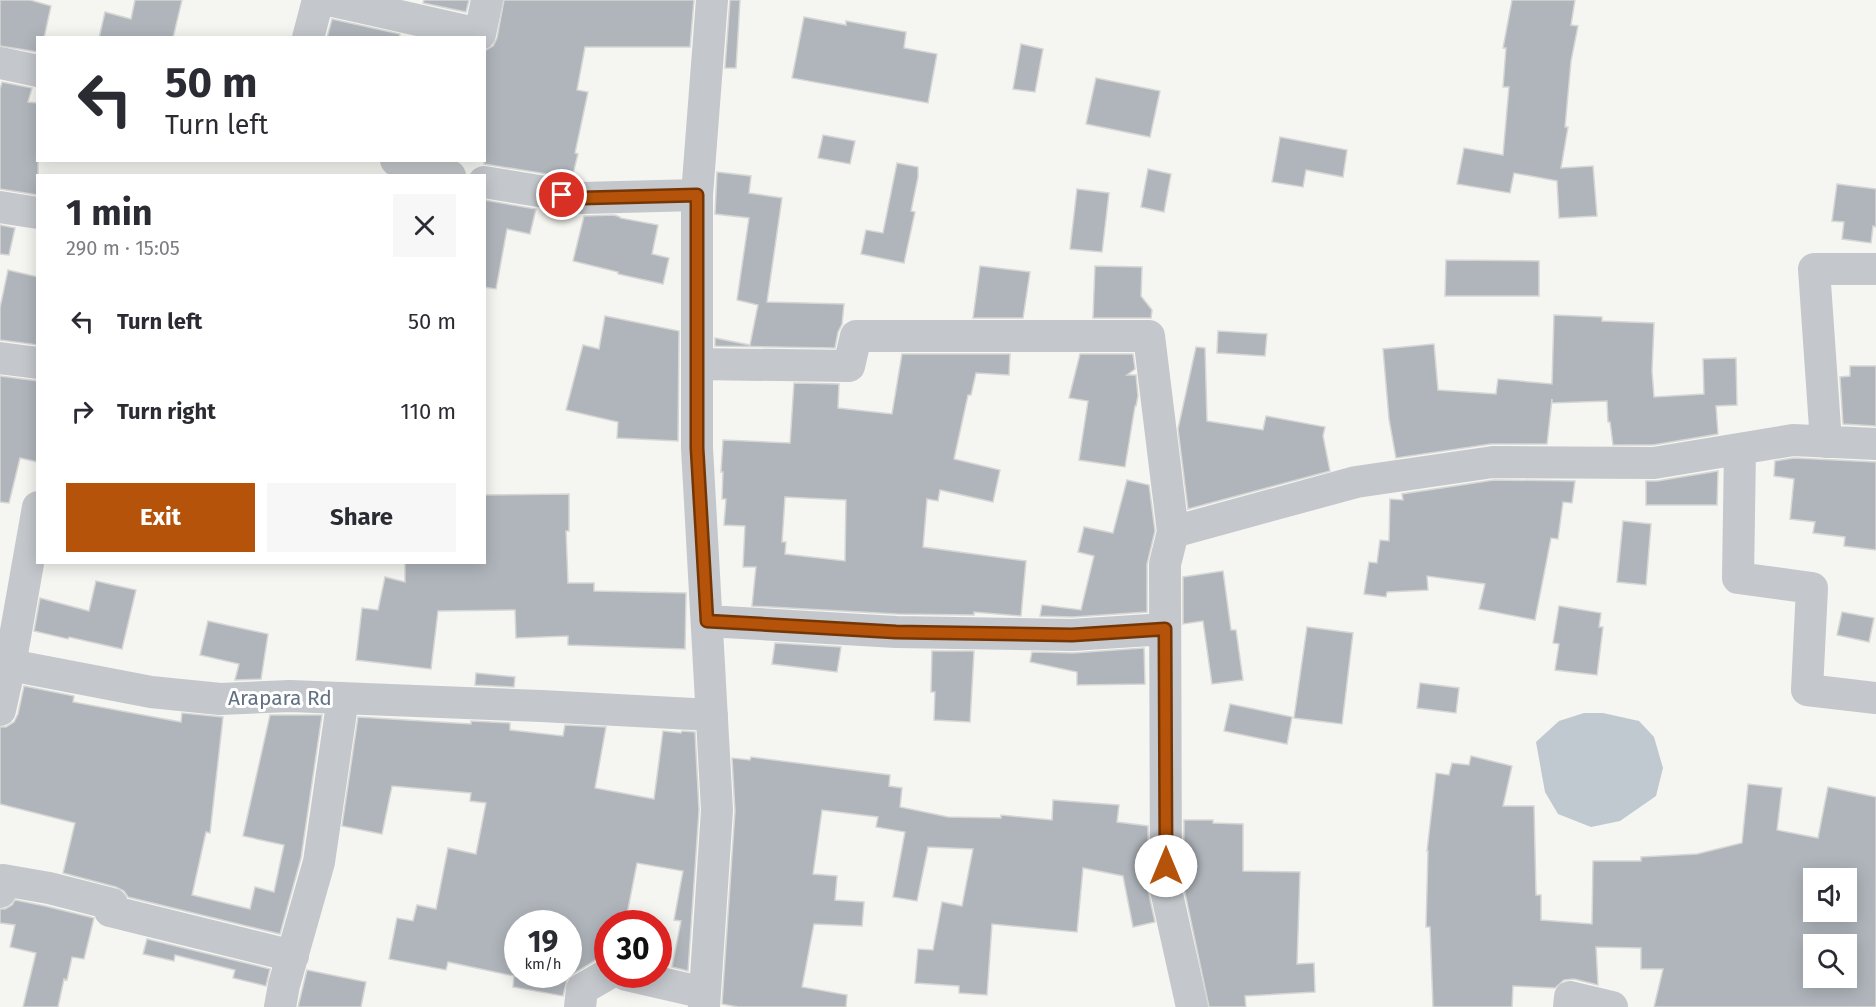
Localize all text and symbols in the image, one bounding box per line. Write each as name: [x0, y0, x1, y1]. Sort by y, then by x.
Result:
text: 50 m: [165, 58, 258, 108]
icon: left: [66, 60, 144, 138]
text: Turn left: [165, 109, 268, 141]
pin: [536, 169, 587, 220]
icon: arrive: [545, 178, 578, 211]
text: 1 min: [66, 191, 153, 235]
button: close: [393, 194, 456, 257]
text: 290 m · 15:05: [66, 236, 180, 260]
icon: left: [66, 305, 99, 338]
text: Turn left: [117, 308, 202, 335]
text: 50 m: [408, 308, 456, 335]
icon: right: [66, 395, 99, 428]
text: Turn right: [117, 398, 216, 425]
text: 110 m: [400, 398, 456, 425]
button: Exit: [66, 483, 255, 552]
button: Share: [267, 483, 456, 552]
street label: Arapara Rd: [228, 685, 332, 711]
position arrow: [1134, 834, 1198, 898]
map controls: [1803, 868, 1857, 988]
button: sound: [1803, 868, 1857, 922]
speed limit sign: 30: [594, 910, 672, 988]
text: 19: [528, 924, 558, 960]
button: search: [1803, 934, 1857, 988]
text: km/h: [524, 955, 562, 973]

